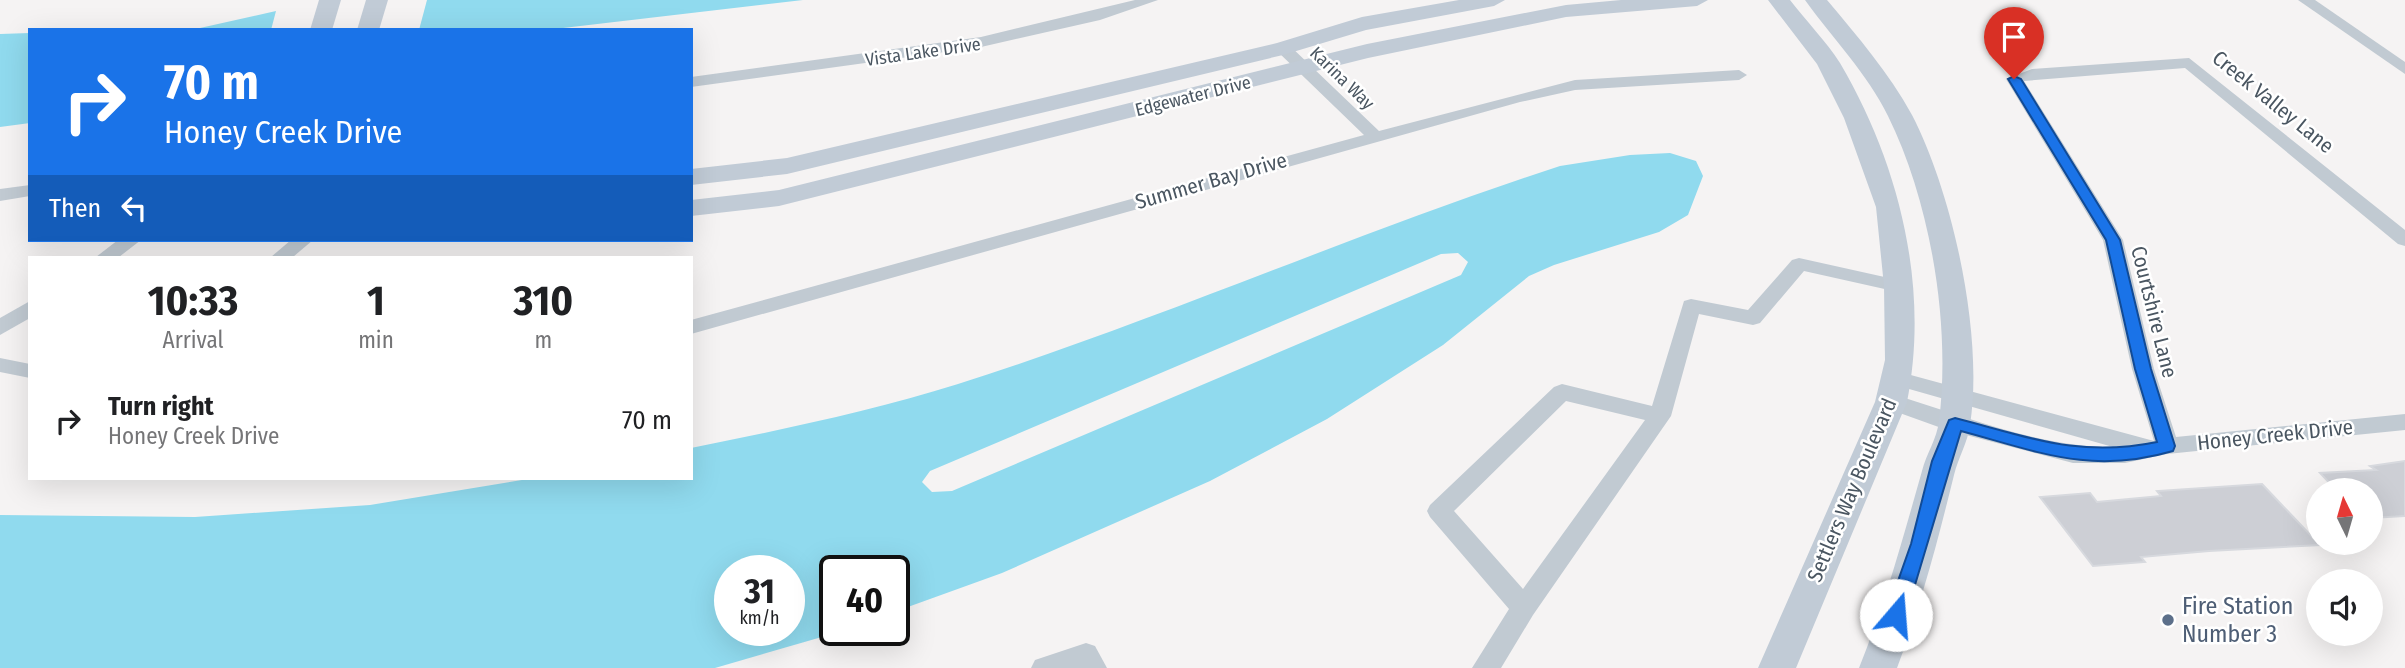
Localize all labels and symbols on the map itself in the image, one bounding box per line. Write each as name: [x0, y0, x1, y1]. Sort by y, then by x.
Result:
pin: [1984, 7, 2044, 79]
street label: Vista Lake Drive: [864, 33, 982, 71]
street label: Karina Way: [1305, 42, 1379, 114]
street label: Creek Valley Lane: [2207, 45, 2339, 159]
street label: Edgewater Drive: [1133, 71, 1253, 121]
street label: Summer Bay Drive: [1132, 147, 1290, 215]
street label: Courtshire Lane: [2125, 243, 2183, 381]
street label: Settlers Way Boulevard: [1802, 394, 1902, 586]
street label: Honey Creek Drive: [2196, 414, 2354, 456]
north arrow: [2306, 478, 2384, 555]
speed limit sign: 40: [819, 555, 910, 646]
position arrow: [1859, 578, 1933, 652]
place label: Fire Station Number 3: [2182, 592, 2294, 648]
marker: Fire Station Number 3: [2160, 612, 2176, 628]

